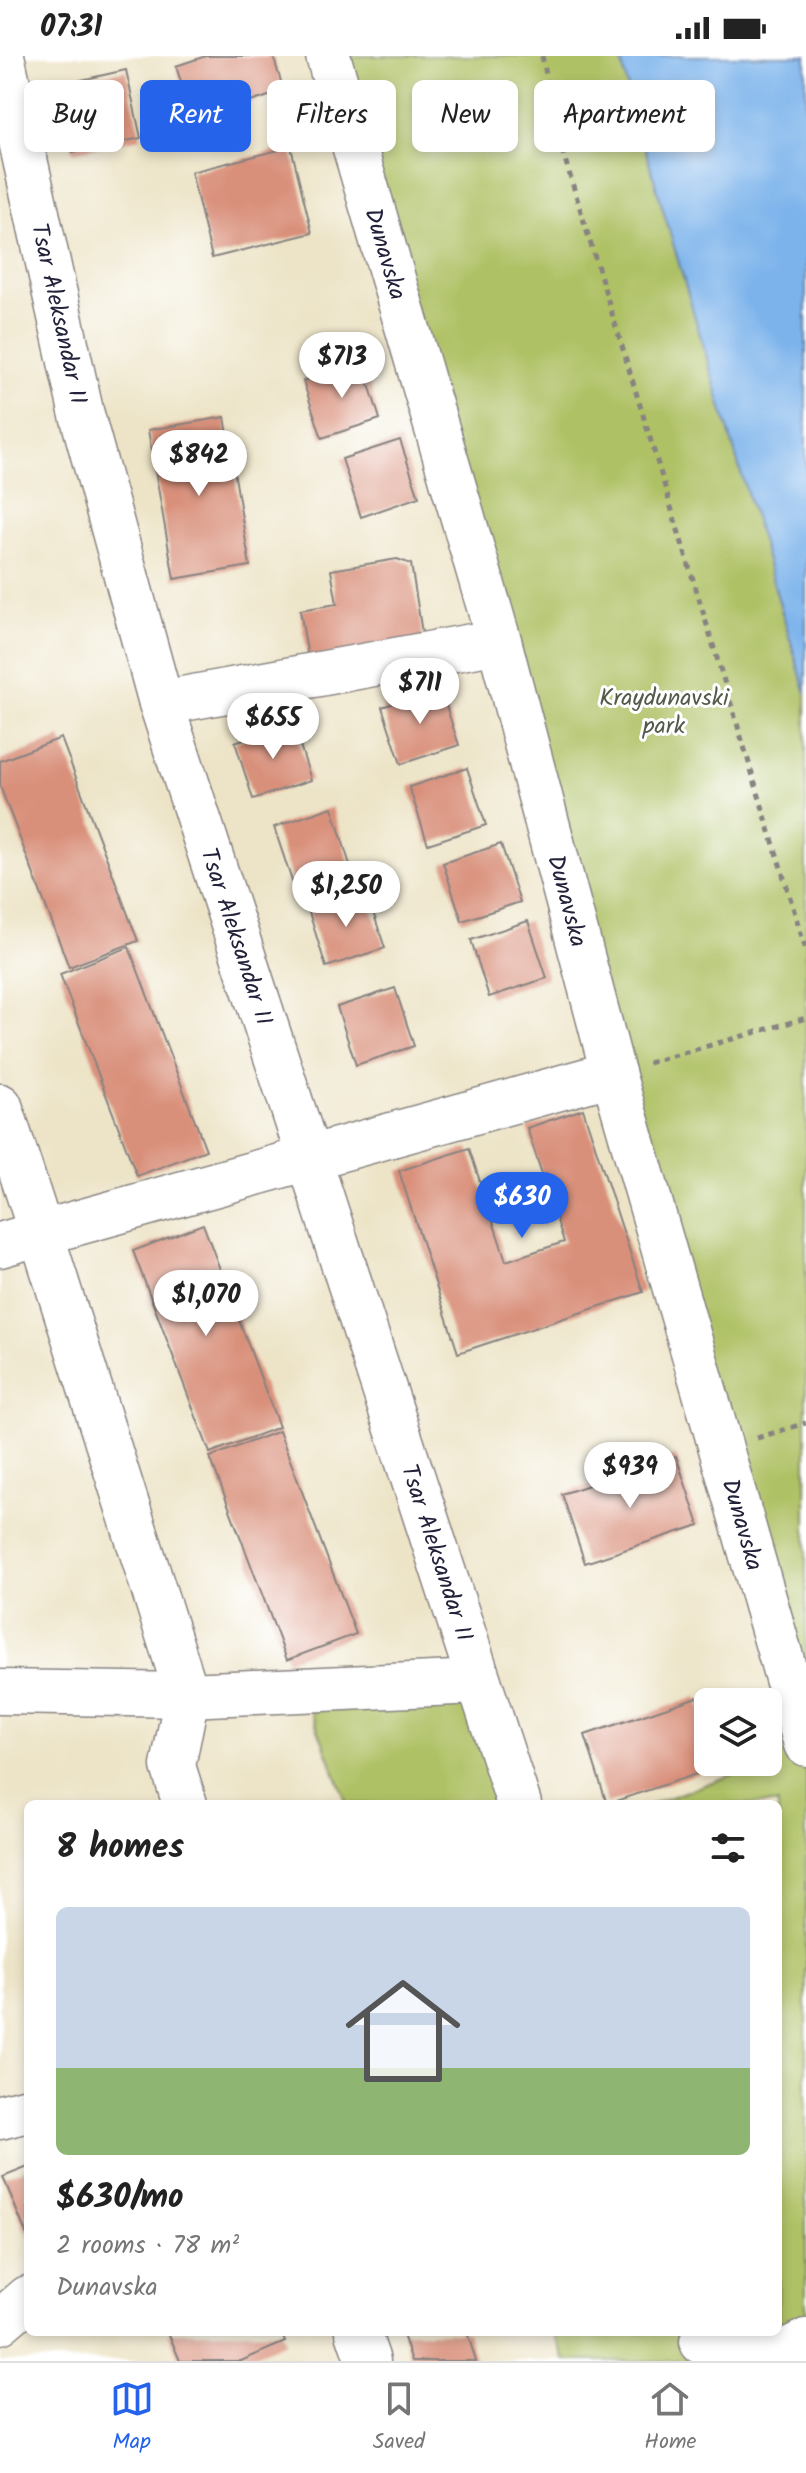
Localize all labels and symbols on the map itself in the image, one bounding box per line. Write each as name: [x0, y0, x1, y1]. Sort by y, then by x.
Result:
street label: Dunavska: [352, 204, 416, 305]
street label: Tsar Aleksandar II: [19, 220, 97, 408]
pin: $713: [295, 332, 389, 400]
pin: $842: [152, 430, 246, 498]
pin: $711: [373, 658, 467, 726]
park label: Kraydunavski park: [599, 679, 730, 746]
pin: $655: [226, 693, 320, 761]
street label: Tsar Aleksandar II: [188, 843, 283, 1031]
street label: Dunavska: [535, 851, 597, 951]
pin: $1,250: [281, 861, 411, 929]
pin: $630: [475, 1172, 569, 1240]
pin: $1,070: [141, 1270, 271, 1338]
pin: $939: [583, 1442, 677, 1510]
street label: Tsar Aleksandar II: [389, 1459, 483, 1647]
street label: Dunavska: [710, 1474, 773, 1575]

